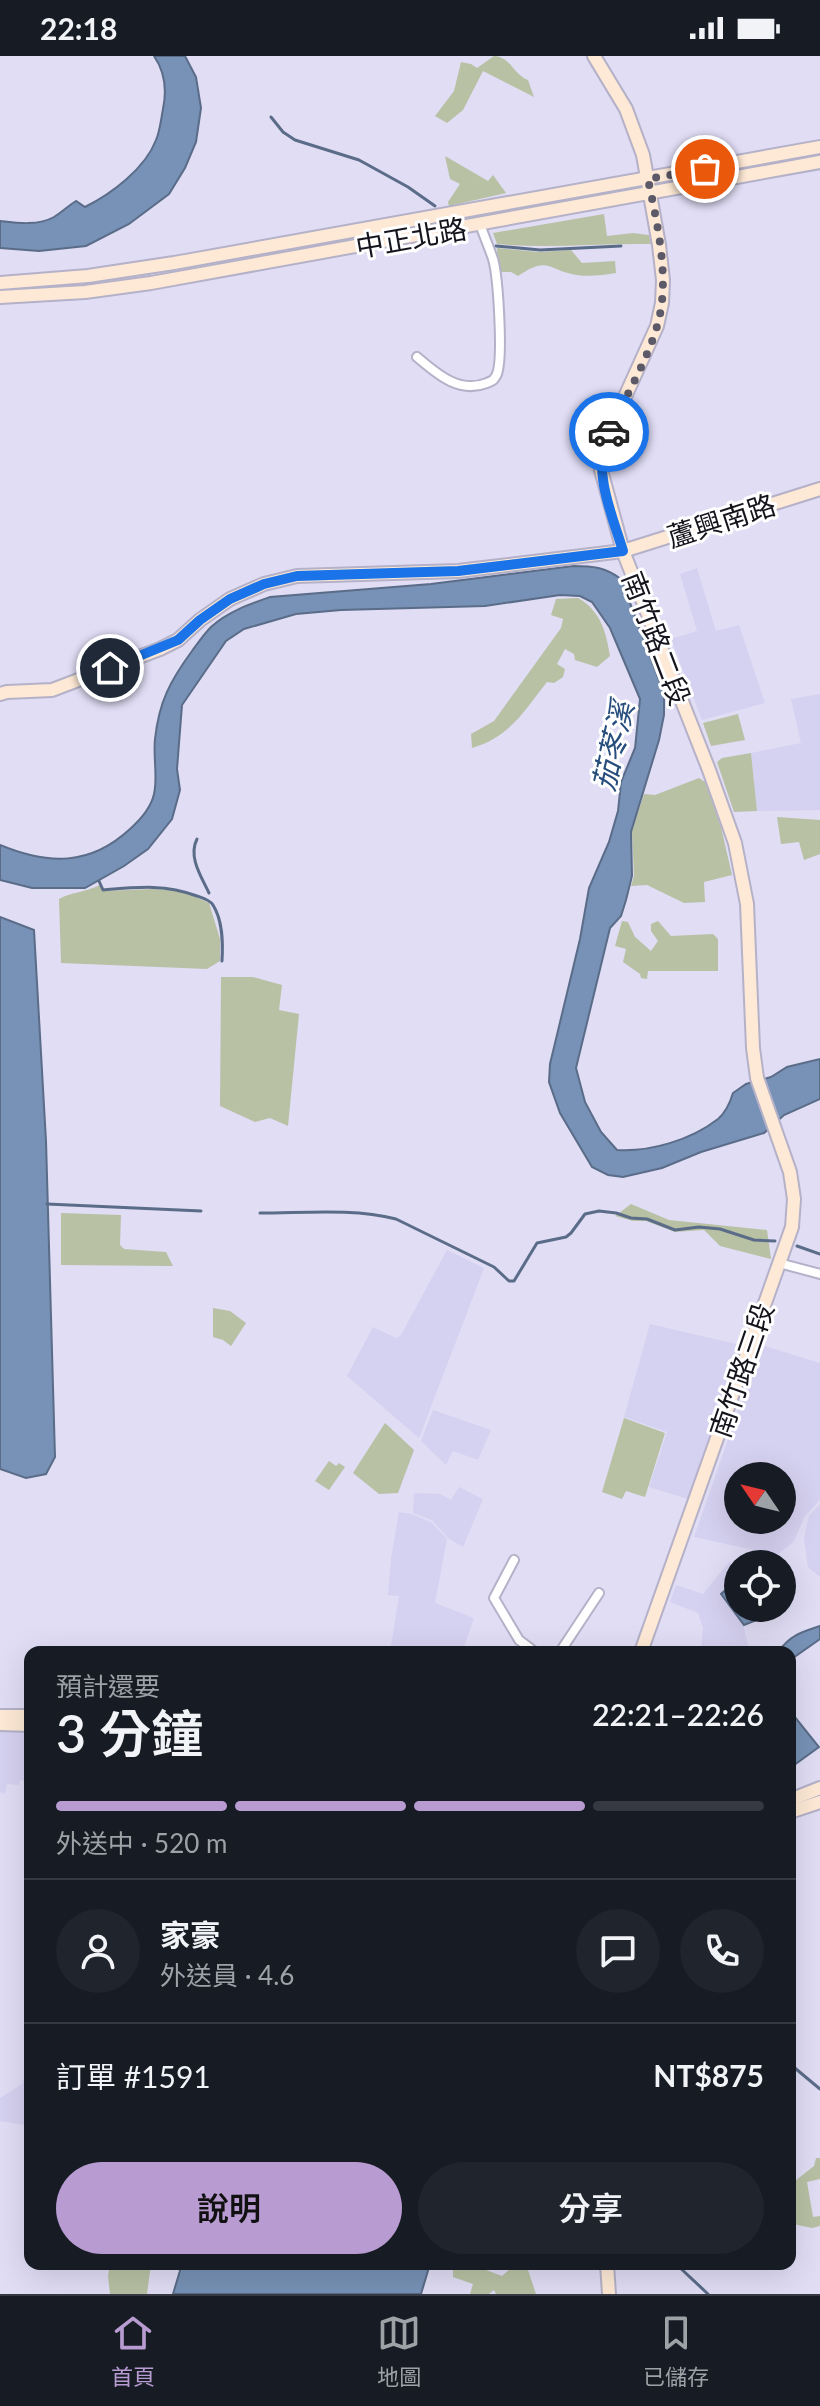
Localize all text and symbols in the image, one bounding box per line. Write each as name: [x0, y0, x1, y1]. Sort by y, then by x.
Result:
text: 22:18: [40, 10, 117, 46]
pin: [671, 135, 739, 203]
icon: bag: [683, 147, 727, 191]
street label: 中正北路: [353, 211, 469, 263]
courier: [569, 392, 649, 472]
icon: car: [587, 410, 631, 454]
street label: 蘆興南路: [662, 487, 780, 553]
street label: 南竹路二段: [616, 567, 698, 709]
pin: [76, 634, 144, 702]
icon: home: [88, 646, 132, 690]
water label: 茄苳溪: [584, 694, 641, 794]
street label: 南竹路三段: [702, 1298, 780, 1442]
north arrow: [724, 1462, 796, 1534]
map controls: [724, 1462, 796, 1622]
button: locate: [724, 1550, 796, 1622]
text: 預計還要: [56, 1670, 160, 1702]
text: 22:21–22:26: [592, 1696, 764, 1732]
text: 3 分鐘: [56, 1702, 203, 1764]
text: 外送中 · 520 m: [56, 1827, 227, 1859]
button: person: [56, 1909, 140, 1993]
button: chat: [576, 1909, 660, 1993]
button: phone: [680, 1909, 764, 1993]
text: 家豪: [160, 1916, 220, 1952]
text: 外送員 · 4.6: [160, 1959, 294, 1991]
text: NT$875: [653, 2057, 764, 2093]
text: 訂單 #1591: [56, 2058, 211, 2094]
button: 說明: [56, 2162, 402, 2254]
button: 分享: [418, 2162, 764, 2254]
tab: 首頁: [111, 2311, 155, 2391]
tab: 地圖: [377, 2311, 421, 2391]
tab: 已儲存: [643, 2311, 709, 2391]

